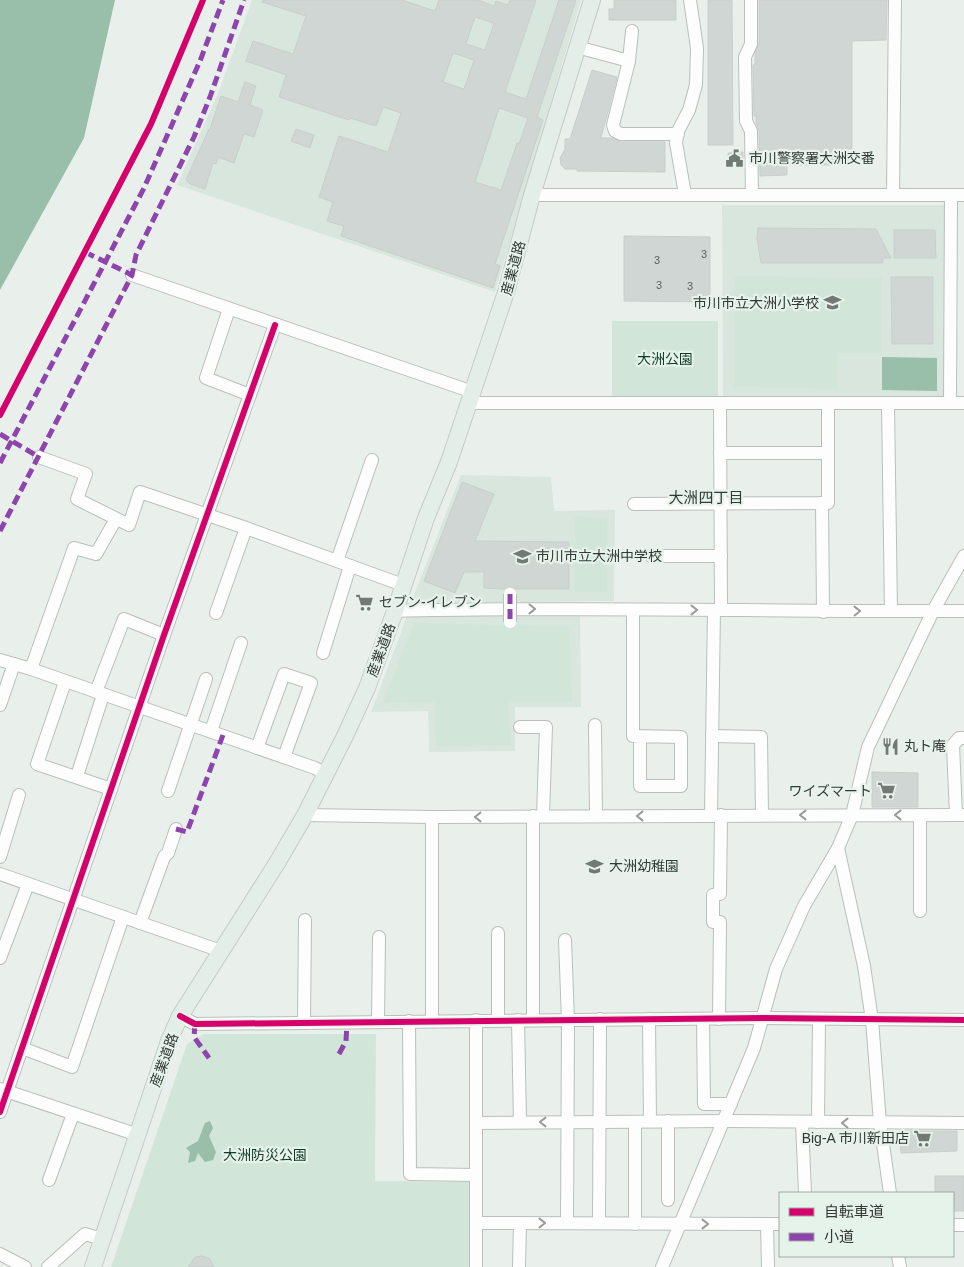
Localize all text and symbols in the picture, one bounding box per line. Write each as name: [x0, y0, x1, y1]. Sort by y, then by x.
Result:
public building icon: 市川警察署大洲交番: [725, 148, 745, 168]
place label: 市川警察署大洲交番: [749, 150, 875, 166]
street label: 産業道路: [498, 239, 528, 297]
house number: 3: [701, 248, 707, 260]
house number: 3: [654, 254, 660, 266]
house number: 3: [656, 279, 662, 291]
house number: 3: [687, 280, 693, 292]
school or university icon: 市川市立大洲小学校: [823, 293, 843, 313]
place label: 市川市立大洲小学校: [693, 295, 819, 311]
park label: 大洲公園: [637, 351, 693, 367]
district label: 大洲四丁目: [668, 489, 744, 506]
school or university icon: 市川市立大洲中学校: [512, 546, 532, 566]
place label: 市川市立大洲中学校: [536, 548, 662, 564]
supermarket icon: セブン-イレブン: [355, 592, 375, 612]
place label: セブン-イレブン: [379, 594, 482, 610]
one-way arrow: [528, 604, 536, 614]
one-way arrow: [690, 605, 698, 615]
one-way arrow: [853, 606, 861, 616]
street label: 産業道路: [364, 621, 398, 679]
restaurant icon: 丸ト庵: [880, 736, 900, 756]
place label: 丸ト庵: [904, 738, 946, 754]
supermarket icon: ワイズマート: [876, 781, 896, 801]
place label: ワイズマート: [788, 783, 872, 799]
one-way arrow: [799, 810, 806, 820]
one-way arrow: [894, 810, 902, 820]
one-way arrow: [636, 811, 644, 821]
one-way arrow: [474, 812, 482, 822]
school or university icon: 大洲幼稚園: [585, 856, 605, 876]
place label: 大洲幼稚園: [609, 858, 679, 874]
street label: 産業道路: [147, 1031, 181, 1089]
one-way arrow: [539, 1117, 546, 1127]
one-way arrow: [841, 1118, 849, 1128]
supermarket icon: Big-A 市川新田店: [913, 1128, 933, 1148]
place label: Big-A 市川新田店: [802, 1130, 909, 1146]
park label: 大洲防災公園: [223, 1147, 307, 1163]
legend: [779, 1192, 954, 1257]
text: 自転車道: [824, 1203, 884, 1220]
one-way arrow: [538, 1218, 546, 1228]
one-way arrow: [701, 1219, 709, 1229]
text: 小道: [824, 1228, 854, 1245]

